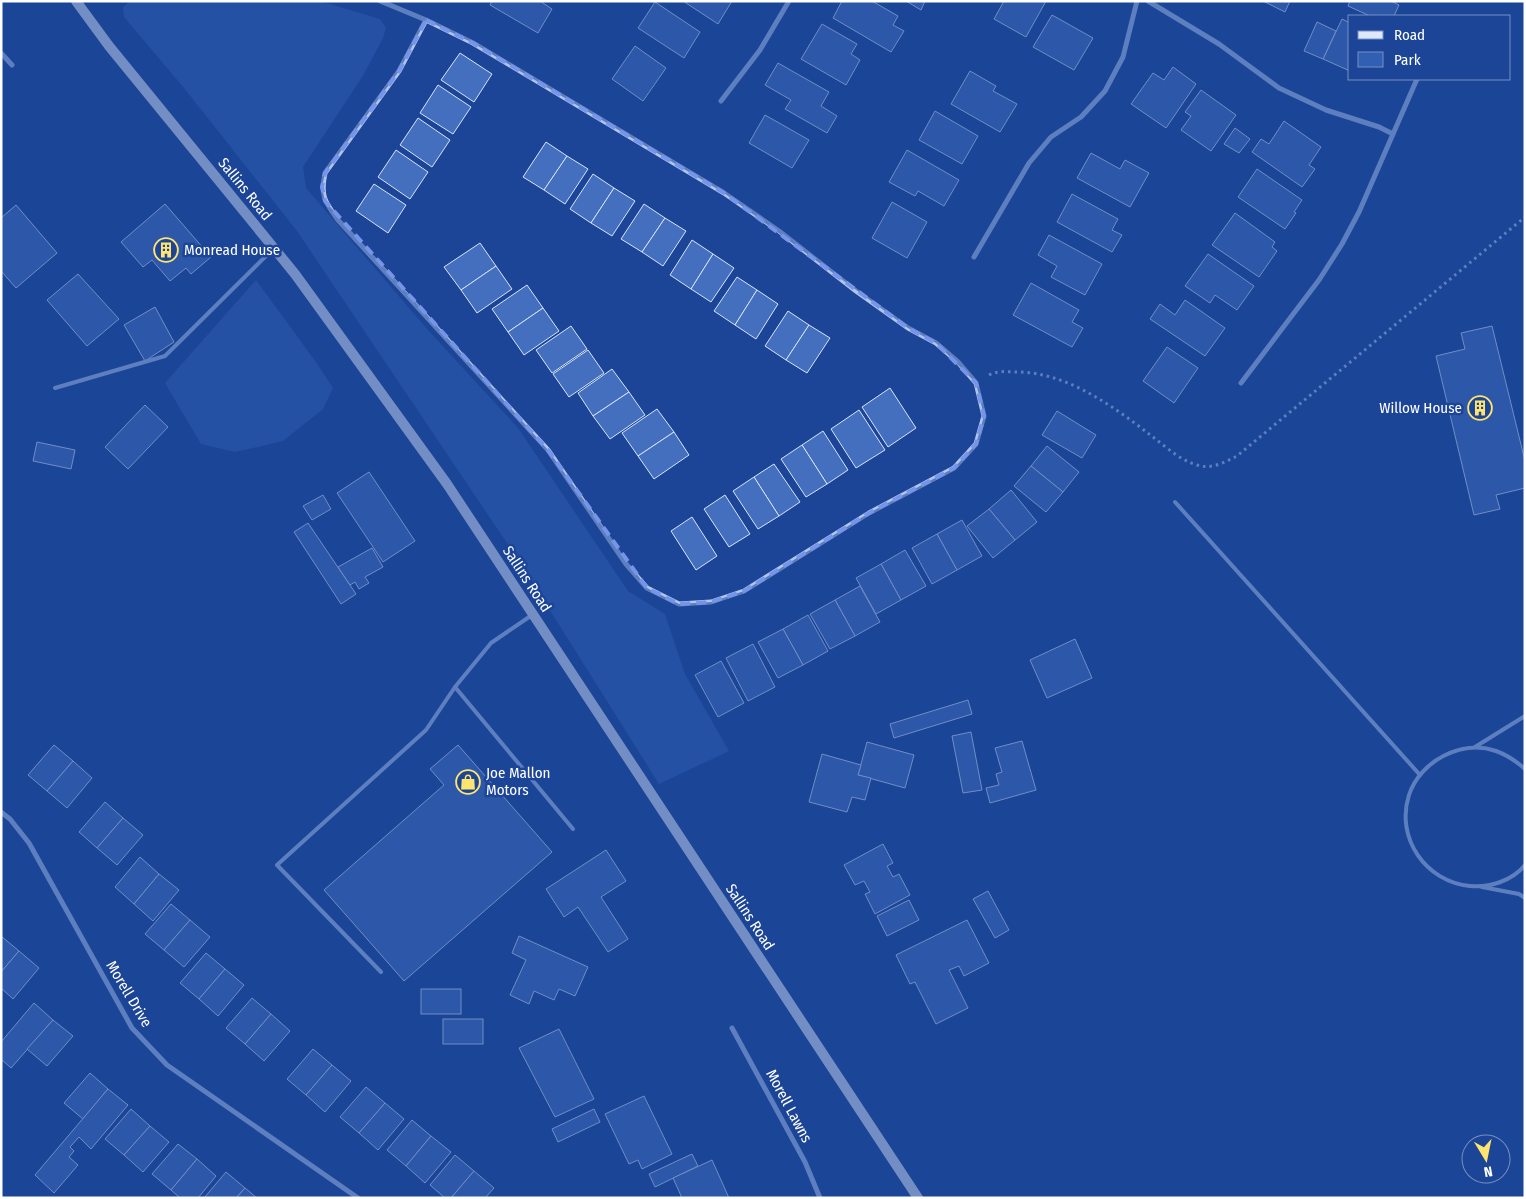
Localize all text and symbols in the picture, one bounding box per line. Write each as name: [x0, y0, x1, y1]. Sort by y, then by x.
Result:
legend: [1348, 15, 1511, 80]
text: Road: [1394, 26, 1425, 44]
text: Park: [1394, 51, 1421, 69]
street label: Sallins Road: [214, 154, 276, 224]
building icon: Monread House: [153, 237, 179, 263]
place label: Monread House: [184, 241, 280, 259]
building icon: Willow House: [1467, 395, 1493, 421]
place label: Willow House: [1379, 399, 1462, 417]
street label: Sallins Road: [499, 543, 555, 615]
place label: Joe Mallon Motors: [486, 764, 550, 799]
shop icon: Joe Mallon Motors: [455, 769, 481, 795]
street label: Sallins Road: [722, 881, 778, 953]
street label: Morell Drive: [102, 958, 156, 1030]
street label: Morell Lawns: [762, 1066, 816, 1146]
north arrow: [1461, 1134, 1511, 1184]
text: N: [1483, 1162, 1494, 1180]

